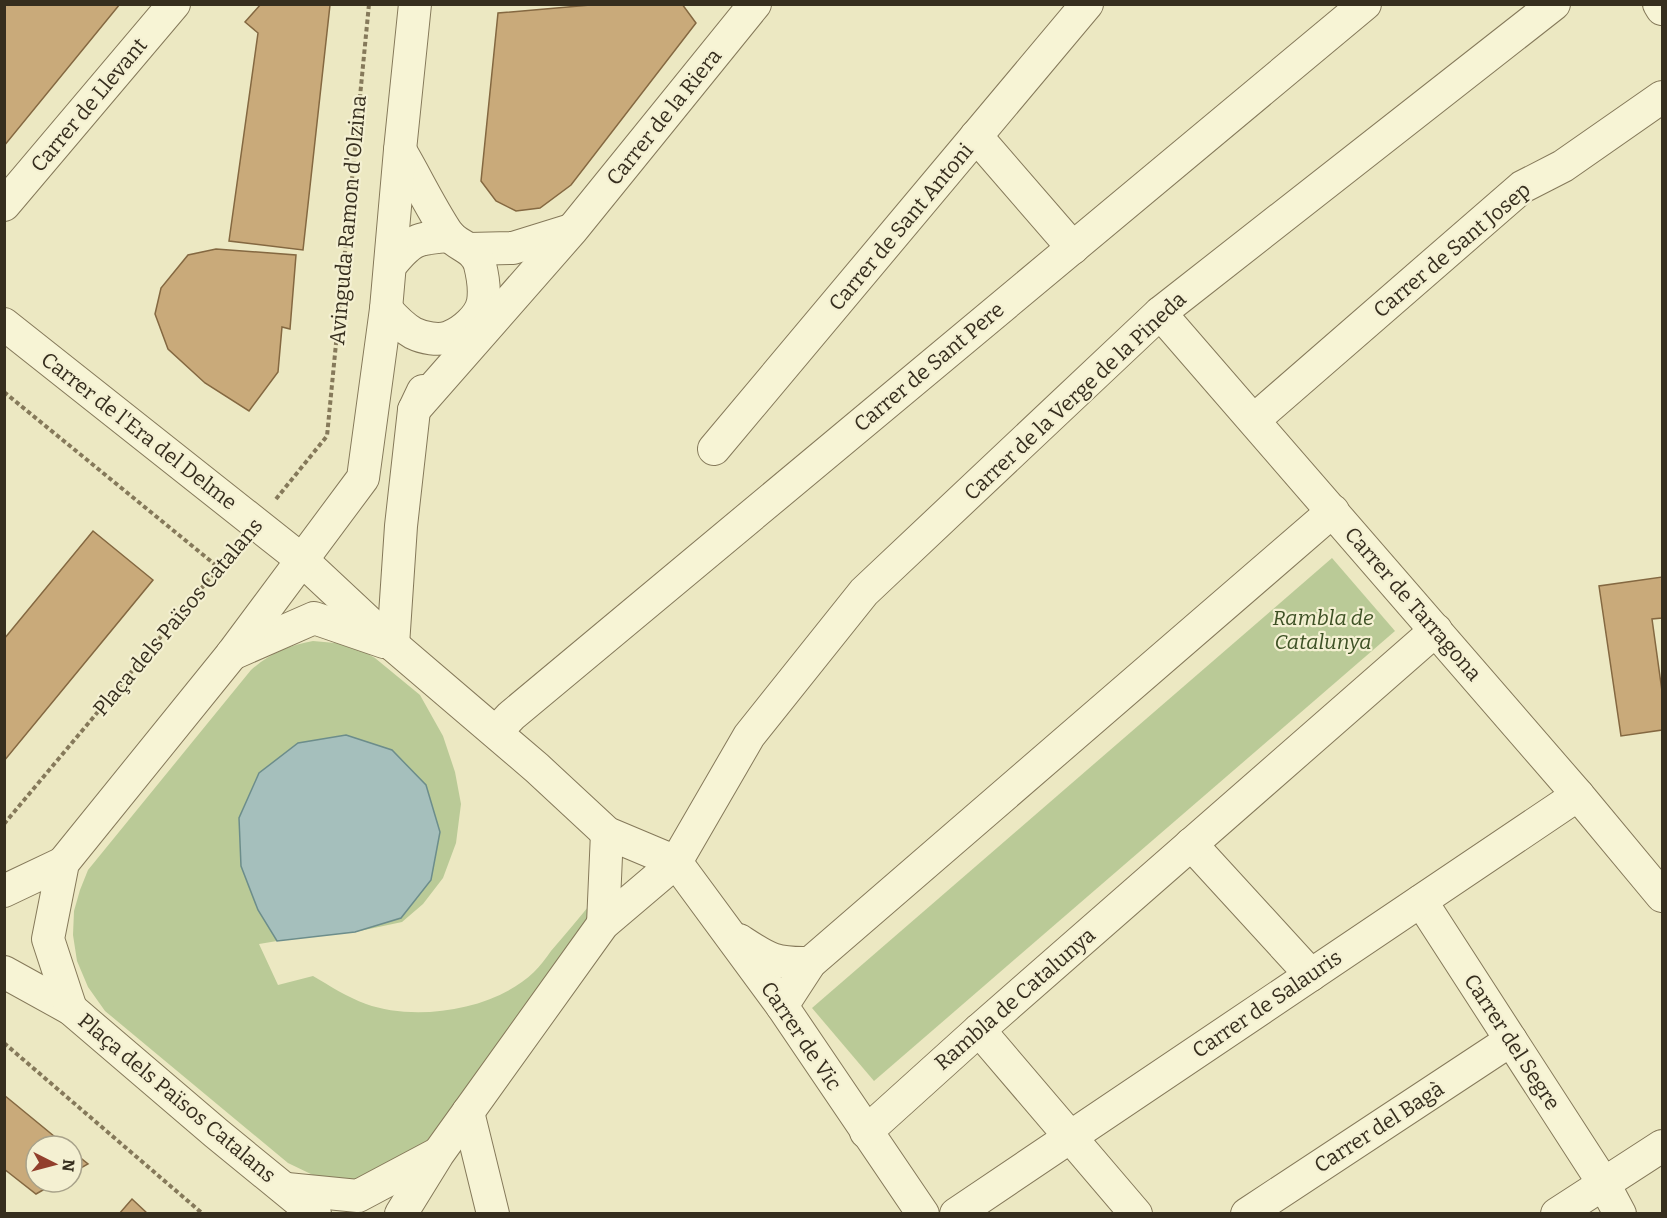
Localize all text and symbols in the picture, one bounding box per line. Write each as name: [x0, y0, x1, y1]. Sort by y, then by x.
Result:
street label: Carrer de Llevant: [25, 32, 153, 177]
street label: Carrer de la Riera: [601, 43, 727, 191]
street label: Avinguda Ramon d'Olzina: [324, 94, 372, 346]
street label: Carrer de Sant Antoni: [823, 138, 979, 316]
street label: Carrer de Sant Josep: [1368, 177, 1536, 323]
street label: Carrer de la Verge de la Pineda: [959, 286, 1192, 506]
street label: Carrer de Sant Pere: [849, 297, 1009, 437]
street label: Carrer de l'Era del Delme: [36, 346, 242, 516]
street label: Plaça dels Països Catalans: [88, 513, 268, 721]
street label: Carrer de Tarragona: [1339, 522, 1487, 687]
park label: Rambla de Catalunya: [1272, 605, 1374, 655]
street label: Rambla de Catalunya: [929, 922, 1101, 1076]
street label: Carrer de Salauris: [1187, 944, 1347, 1064]
street label: Carrer del Segre: [1458, 969, 1566, 1115]
street label: Carrer de Vic: [755, 976, 847, 1096]
street label: Plaça dels Països Catalans: [73, 1008, 281, 1188]
street label: Carrer del Bagà: [1309, 1075, 1449, 1179]
north arrow: [24, 1134, 84, 1194]
text: N: [58, 1158, 79, 1173]

